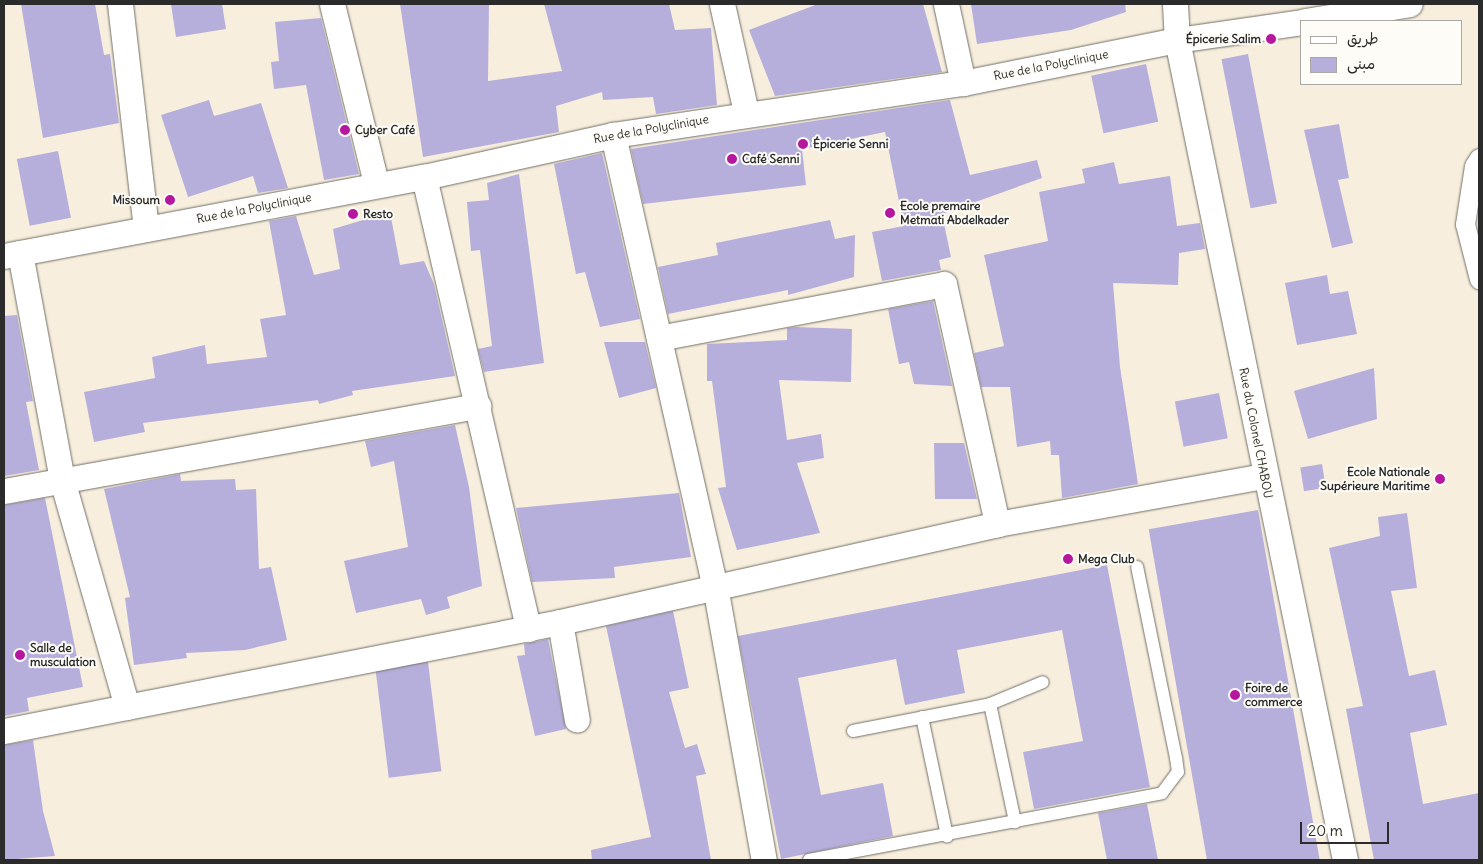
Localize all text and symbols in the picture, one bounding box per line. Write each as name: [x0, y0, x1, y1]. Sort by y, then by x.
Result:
legend: [1300, 20, 1463, 85]
text: طريق: [1347, 29, 1379, 48]
place label: Épicerie Salim: [1186, 32, 1261, 46]
marker: Épicerie Salim: [1265, 33, 1277, 45]
street label: Rue de la Polyclinique: [992, 47, 1110, 83]
text: مبنى: [1347, 54, 1375, 73]
street label: Rue de la Polyclinique: [592, 112, 710, 146]
place label: Cyber Café: [355, 123, 415, 137]
marker: Cyber Café: [339, 124, 351, 136]
place label: Épicerie Senni: [813, 137, 889, 151]
marker: Épicerie Senni: [797, 138, 809, 150]
place label: Café Senni: [742, 152, 799, 166]
marker: Café Senni: [726, 153, 738, 165]
street label: Rue de la Polyclinique: [195, 190, 313, 226]
place label: Missoum: [112, 193, 160, 207]
marker: Missoum: [164, 194, 176, 206]
place label: Ecole premaire Metmati Abdelkader: [900, 199, 1009, 227]
place label: Resto: [363, 207, 393, 221]
marker: Ecole premaire Metmati Abdelkader: [884, 207, 896, 219]
marker: Resto: [347, 208, 359, 220]
street label: Rue du Colonel CHABOU: [1236, 366, 1276, 500]
place label: Ecole Nationale Supérieure Maritime: [1320, 465, 1430, 493]
marker: Ecole Nationale Supérieure Maritime: [1434, 473, 1446, 485]
place label: Mega Club: [1078, 552, 1135, 566]
marker: Mega Club: [1062, 553, 1074, 565]
place label: Salle de musculation: [30, 641, 96, 669]
marker: Salle de musculation: [14, 649, 26, 661]
place label: Foire de commerce: [1245, 681, 1302, 709]
marker: Foire de commerce: [1229, 689, 1241, 701]
scale bar: [1303, 812, 1392, 844]
text: 20 m: [1308, 821, 1343, 840]

